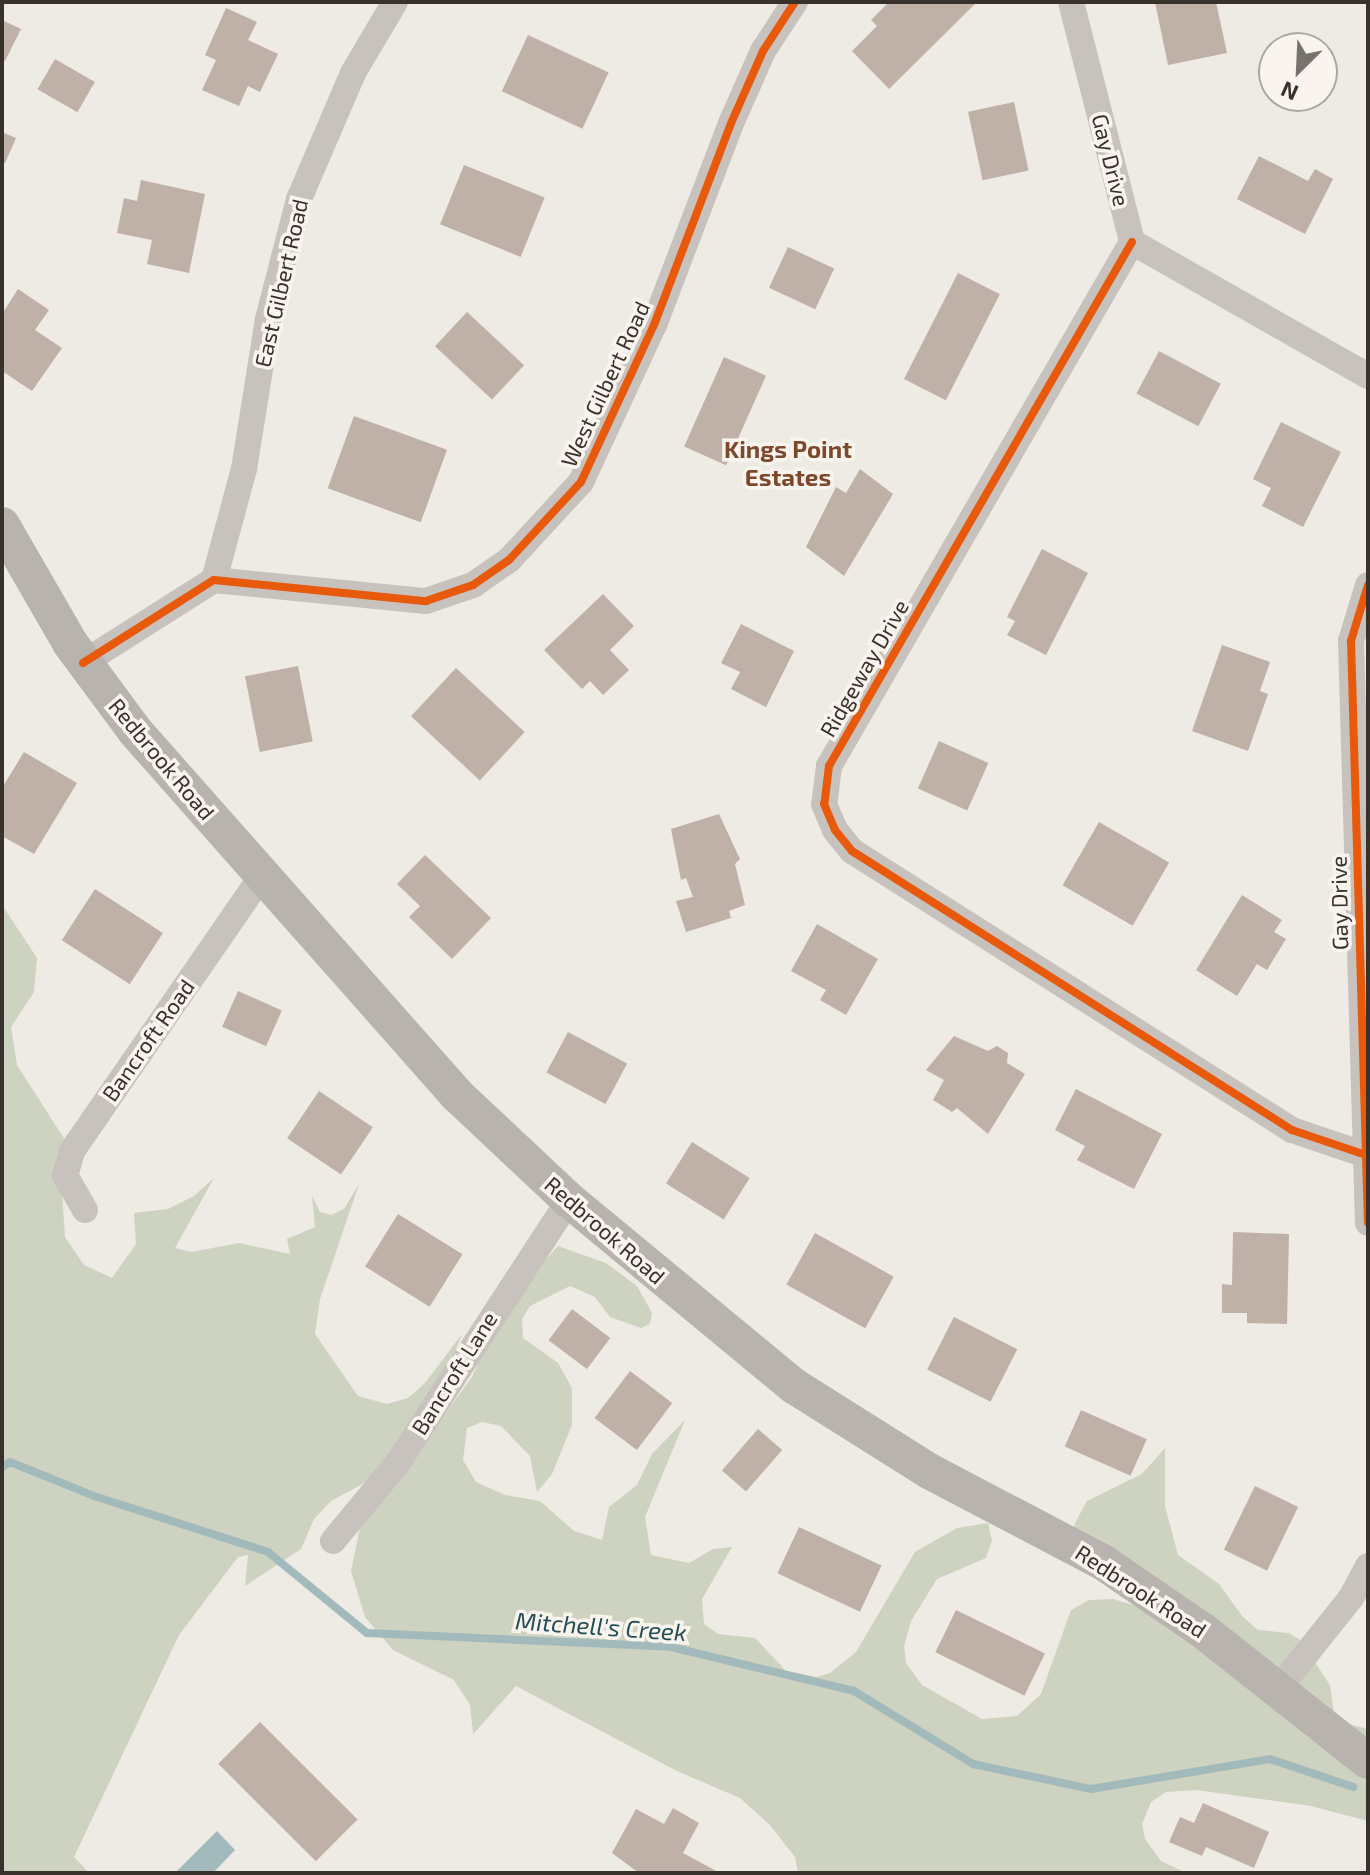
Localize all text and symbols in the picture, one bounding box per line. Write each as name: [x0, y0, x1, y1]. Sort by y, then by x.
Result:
north arrow: [1258, 32, 1338, 112]
text: N: [1277, 77, 1302, 107]
street label: Gay Drive: [1087, 111, 1135, 209]
street label: East Gilbert Road: [249, 196, 313, 370]
street label: West Gilbert Road: [555, 297, 655, 471]
district label: Kings Point Estates: [724, 435, 852, 491]
street label: Ridgeway Drive: [814, 594, 914, 742]
street label: Redbrook Road: [103, 693, 221, 825]
street label: Gay Drive: [1325, 855, 1353, 951]
street label: Bancroft Road: [96, 974, 200, 1106]
street label: Redbrook Road: [539, 1171, 671, 1289]
street label: Bancroft Lane: [406, 1307, 502, 1439]
street label: Redbrook Road: [1071, 1539, 1211, 1643]
water label: Mitchell's Creek: [514, 1606, 688, 1646]

